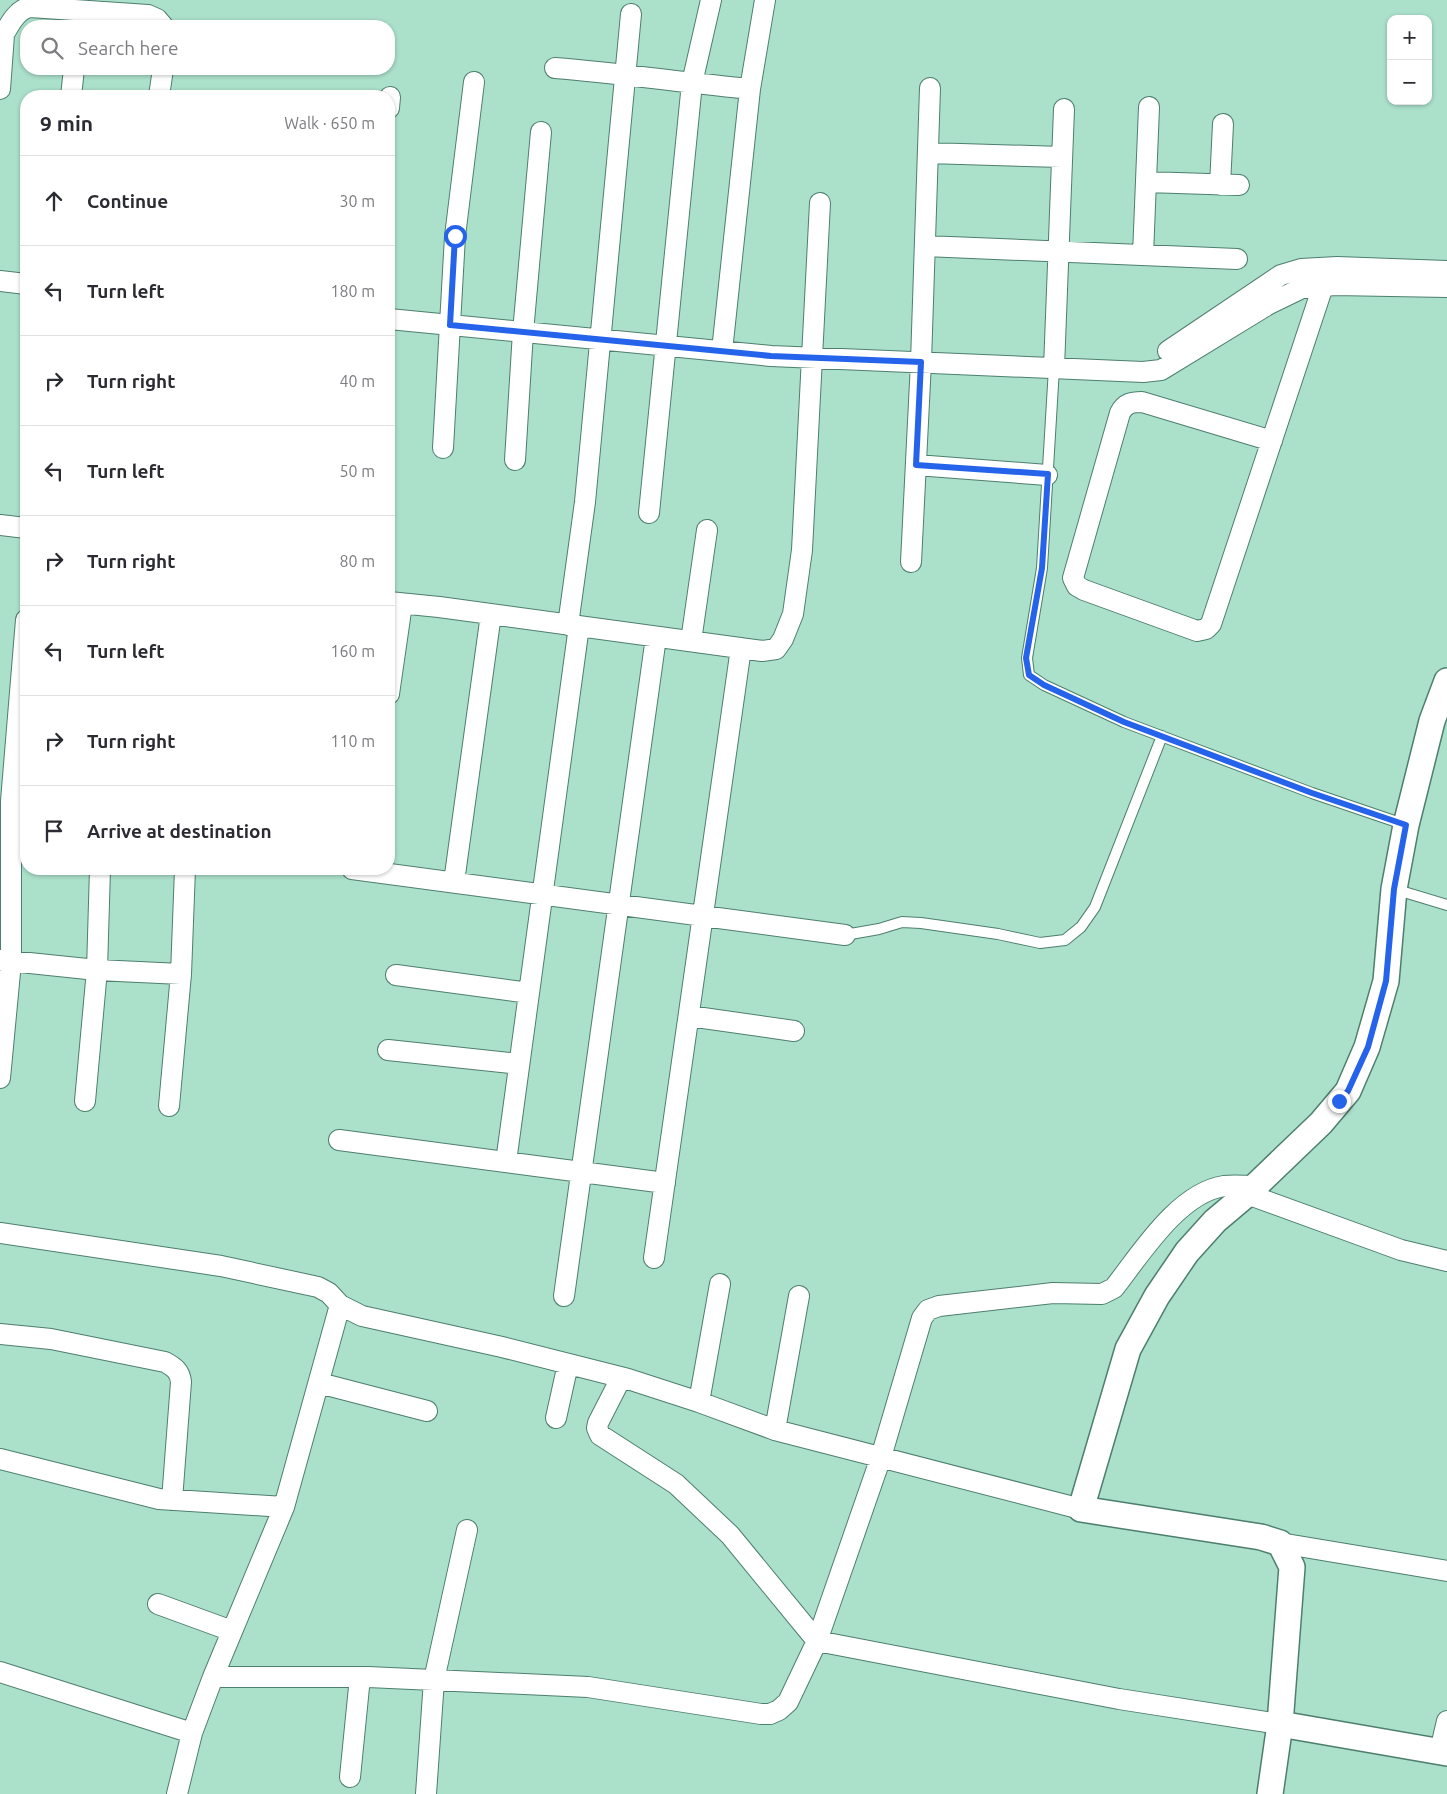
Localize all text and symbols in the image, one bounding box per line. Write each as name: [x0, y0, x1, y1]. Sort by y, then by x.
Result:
map controls: [1387, 15, 1432, 105]
button: +: [1387, 15, 1432, 60]
search box: [20, 20, 395, 75]
icon: search: [38, 34, 66, 62]
text: Search here: [78, 37, 178, 59]
button: −: [1387, 60, 1432, 105]
text: 9 min: [40, 111, 93, 135]
text: Walk · 650 m: [284, 114, 375, 132]
icon: ahead: [40, 187, 68, 215]
text: Continue: [87, 190, 168, 212]
text: 30 m: [339, 192, 375, 210]
route start: [444, 225, 467, 248]
icon: left: [40, 277, 68, 305]
text: Turn left: [87, 280, 165, 302]
text: 180 m: [330, 282, 375, 300]
icon: right: [40, 367, 68, 395]
text: Turn right: [87, 370, 175, 392]
text: 40 m: [339, 372, 375, 390]
icon: left: [40, 457, 68, 485]
text: Turn left: [87, 460, 165, 482]
text: 50 m: [339, 462, 375, 480]
icon: right: [40, 547, 68, 575]
text: Turn right: [87, 550, 175, 572]
text: 80 m: [339, 552, 375, 570]
icon: left: [40, 637, 68, 665]
text: Turn left: [87, 640, 165, 662]
text: 160 m: [330, 642, 375, 660]
icon: right: [40, 727, 68, 755]
text: Turn right: [87, 730, 175, 752]
text: 110 m: [330, 732, 375, 750]
icon: arrive: [40, 817, 68, 845]
text: Arrive at destination: [87, 820, 272, 842]
route end: [1328, 1090, 1351, 1113]

